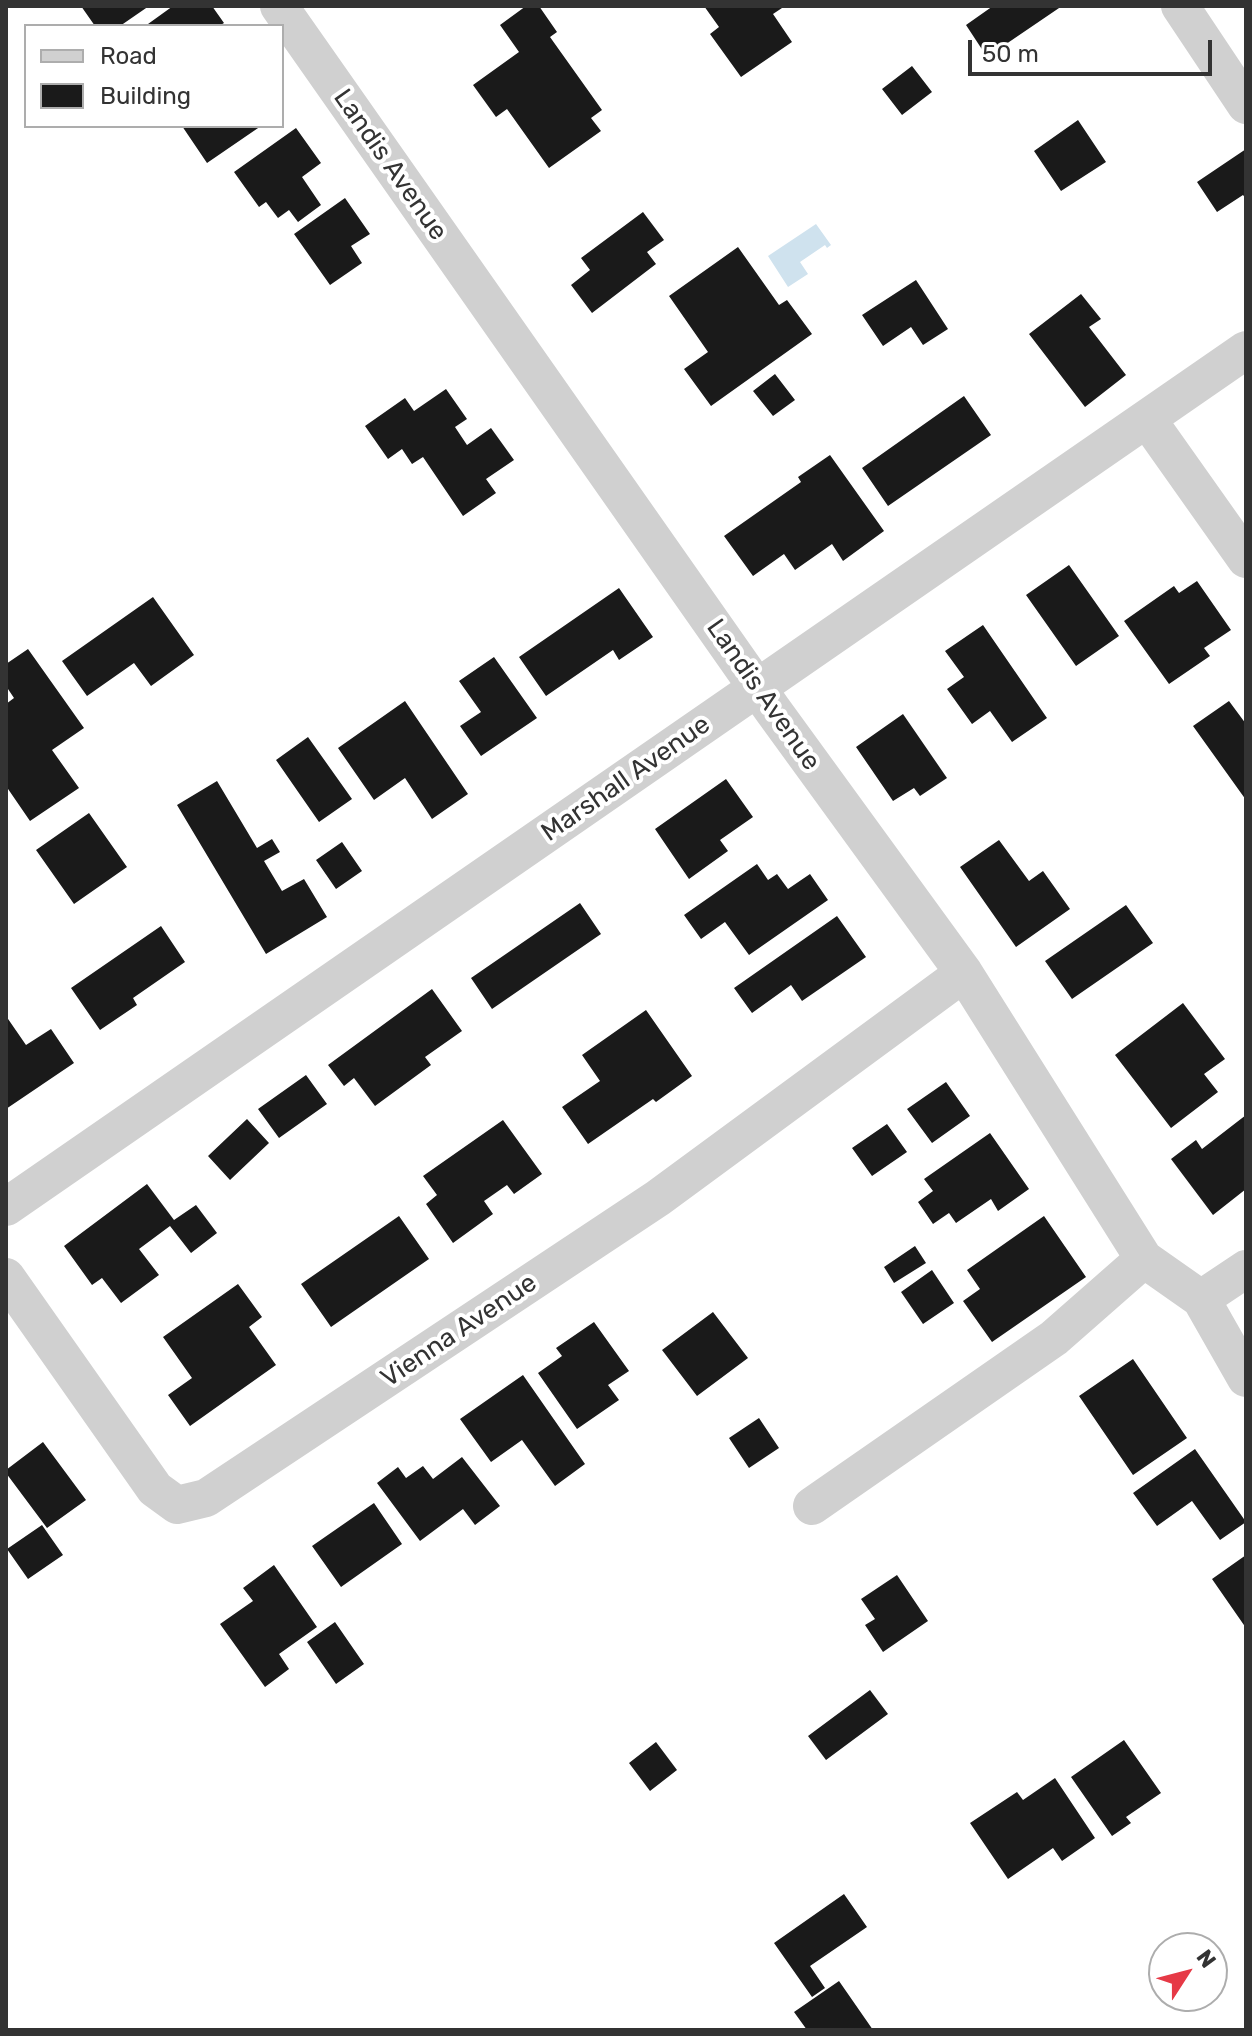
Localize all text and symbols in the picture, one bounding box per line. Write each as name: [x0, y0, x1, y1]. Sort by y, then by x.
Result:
legend: [24, 24, 284, 128]
scale bar: [972, 24, 1216, 74]
text: 50 m: [982, 40, 1039, 68]
text: Road: [100, 42, 157, 70]
text: Building: [100, 82, 191, 110]
street label: Landis Avenue: [326, 83, 454, 247]
street label: Landis Avenue: [699, 613, 827, 777]
street label: Marshall Avenue: [536, 709, 716, 849]
street label: Vienna Avenue: [375, 1267, 543, 1395]
north arrow: [1148, 1932, 1228, 2012]
text: N: [1191, 1944, 1222, 1973]

